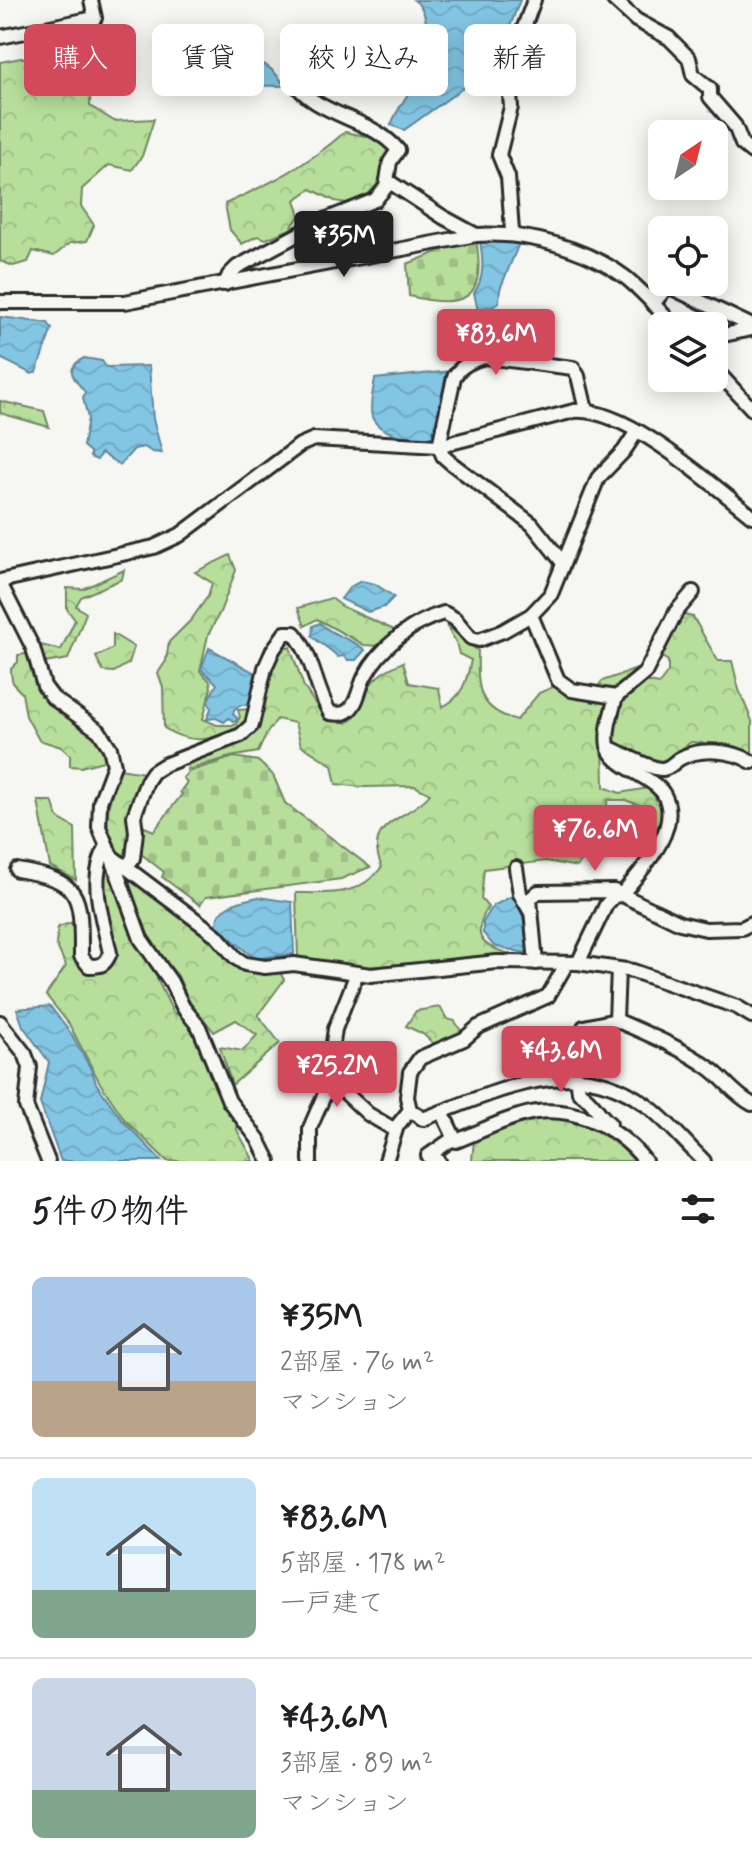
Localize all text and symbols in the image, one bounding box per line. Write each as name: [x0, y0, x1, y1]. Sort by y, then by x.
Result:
chip: 購入: [24, 24, 136, 96]
chip: 賃貸: [152, 24, 264, 96]
chip: 絞り込み: [280, 24, 448, 96]
chip: 新着: [464, 24, 576, 96]
north arrow: [648, 120, 728, 200]
map controls: [648, 120, 728, 392]
pin: ¥35M: [297, 211, 391, 279]
button: locate: [648, 216, 728, 296]
text: ¥35M: [312, 220, 376, 254]
pin: ¥83.6M: [431, 309, 561, 377]
button: layers: [648, 312, 728, 392]
text: ¥83.6M: [455, 318, 537, 352]
pin: ¥76.6M: [530, 805, 660, 873]
text: ¥76.6M: [552, 814, 638, 848]
pin: ¥43.6M: [496, 1026, 626, 1094]
text: ¥43.6M: [520, 1035, 602, 1069]
pin: ¥25.2M: [272, 1041, 402, 1109]
text: ¥25.2M: [296, 1050, 378, 1084]
icon: filters: [676, 1187, 720, 1231]
text: 5件の物件: [32, 1190, 188, 1235]
text: ¥35M: [280, 1295, 363, 1340]
icon: home: [96, 1309, 192, 1405]
text: 2部屋 · 76 m²: [280, 1346, 434, 1380]
text: マンション: [280, 1386, 409, 1420]
text: ¥83.6M: [280, 1496, 387, 1541]
icon: home: [96, 1510, 192, 1606]
text: 5部屋 · 178 m²: [280, 1547, 446, 1581]
text: 一戸建て: [280, 1587, 384, 1621]
text: ¥43.6M: [280, 1696, 388, 1741]
icon: home: [96, 1710, 192, 1806]
text: 3部屋 · 89 m²: [280, 1747, 433, 1781]
text: マンション: [280, 1787, 409, 1821]

